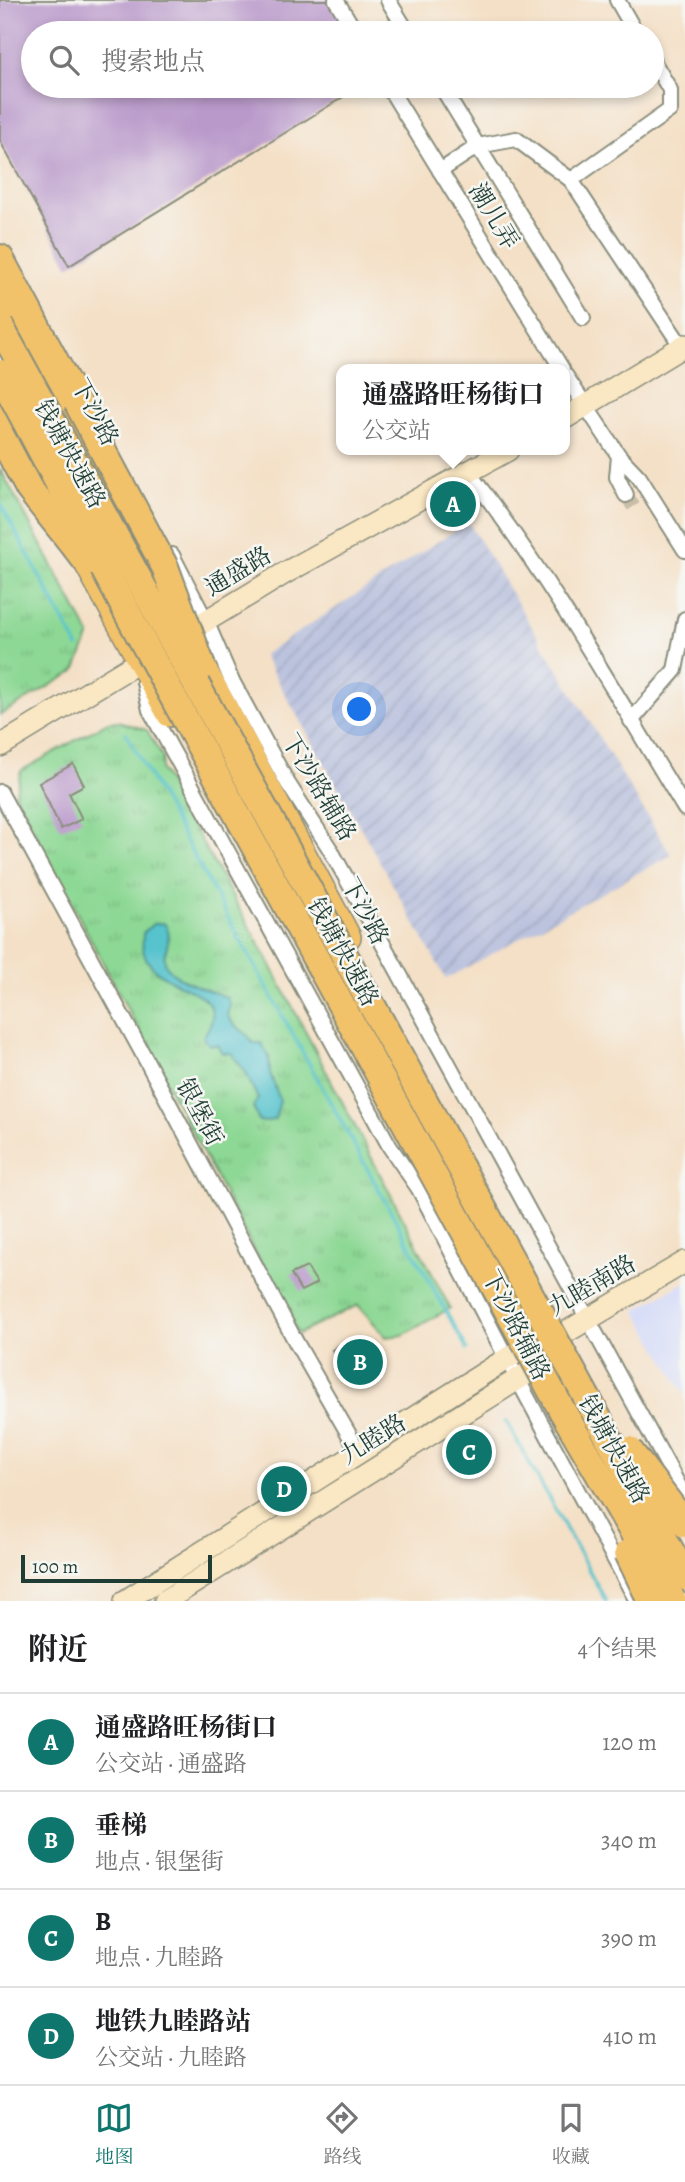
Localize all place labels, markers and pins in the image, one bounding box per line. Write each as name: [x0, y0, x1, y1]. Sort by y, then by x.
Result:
pin: A: [430, 478, 476, 530]
pin: B: [337, 1336, 383, 1388]
pin: C: [446, 1426, 492, 1478]
pin: D: [261, 1463, 307, 1515]

